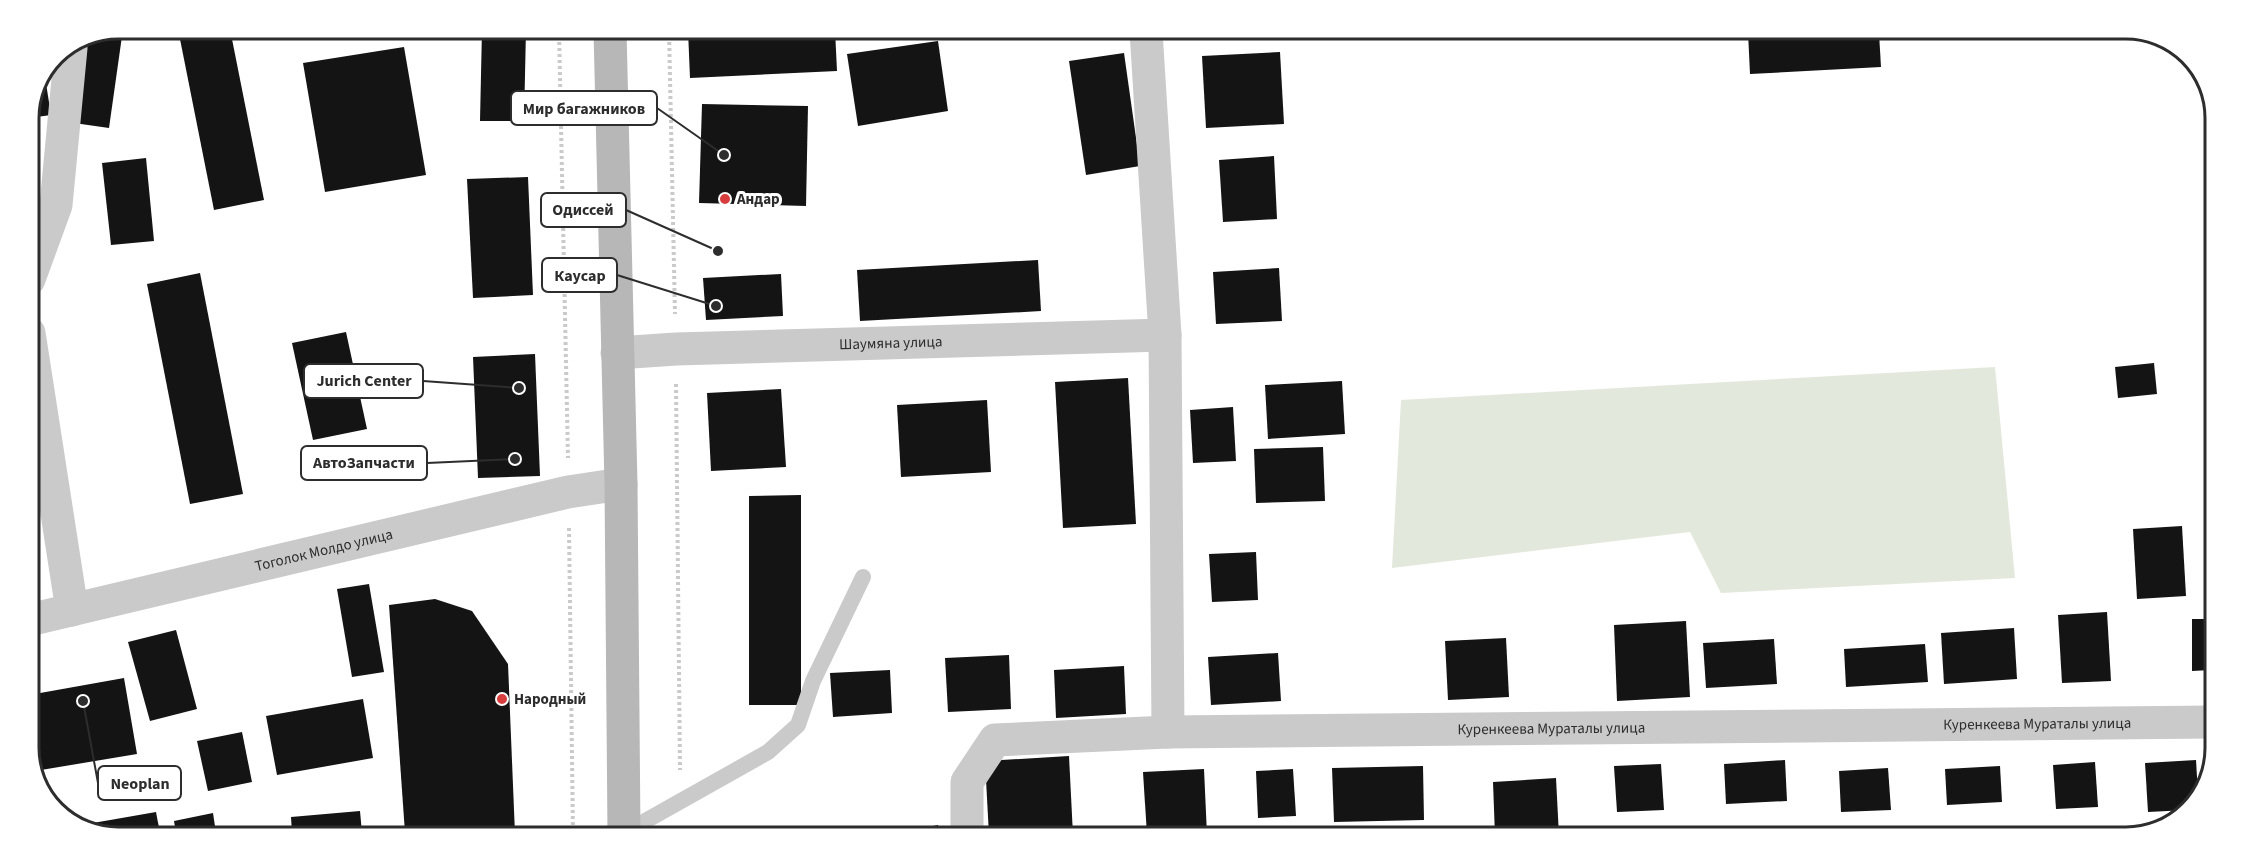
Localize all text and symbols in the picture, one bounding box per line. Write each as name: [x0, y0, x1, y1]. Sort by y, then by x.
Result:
callout: Мир багажников: [511, 91, 657, 125]
text: Мир багажников: [523, 98, 645, 120]
place label: Андар: [736, 189, 780, 210]
marker: Андар: [718, 192, 732, 206]
callout: Одиссей: [541, 193, 626, 227]
text: Одиссей: [552, 199, 614, 221]
callout: Каусар: [542, 258, 617, 292]
text: Каусар: [554, 265, 606, 287]
street label: Шаумяна улица: [839, 331, 943, 355]
callout: Jurich Center: [304, 364, 423, 398]
text: Jurich Center: [316, 370, 412, 392]
callout: АвтоЗапчасти: [301, 446, 427, 480]
text: АвтоЗапчасти: [312, 452, 415, 474]
street label: Тоголок Молдо улица: [253, 523, 395, 576]
place label: Народный: [514, 689, 586, 710]
marker: Народный: [495, 692, 509, 706]
street label: Куренкеева Мураталы улица: [1943, 712, 2131, 735]
street label: Куренкеева Мураталы улица: [1457, 717, 1645, 740]
callout: Neoplan: [98, 766, 181, 800]
text: Neoplan: [110, 773, 170, 795]

